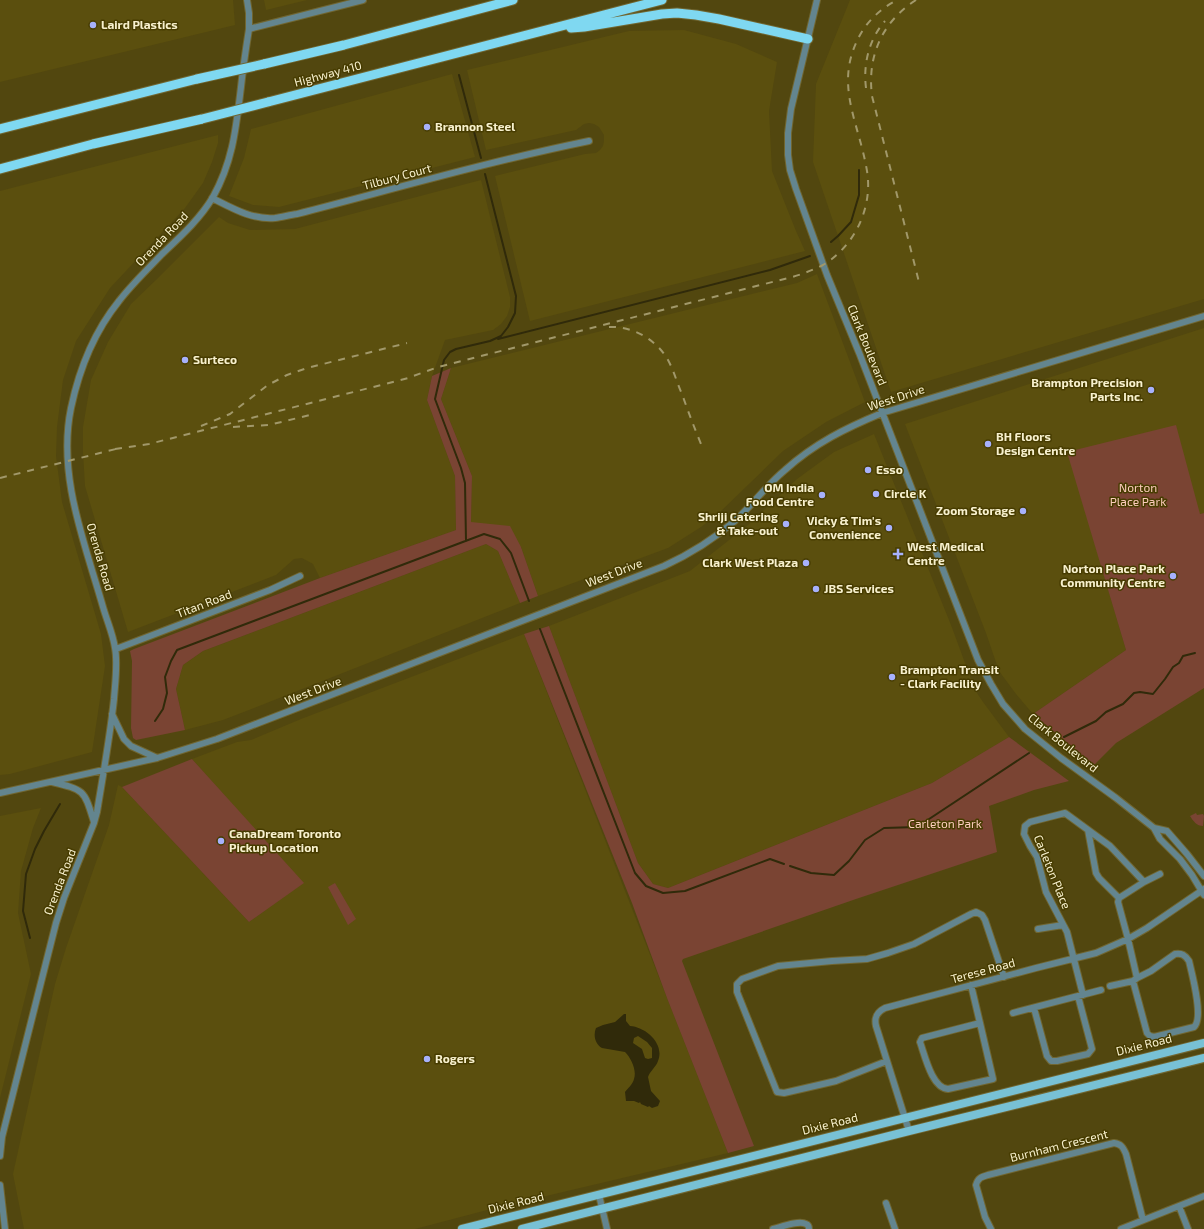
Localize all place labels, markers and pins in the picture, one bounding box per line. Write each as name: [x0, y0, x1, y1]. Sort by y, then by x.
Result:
place label: Laird Plastics: [101, 17, 178, 31]
marker: Laird Plastics: [88, 20, 98, 30]
place label: Brannon Steel: [435, 119, 515, 133]
marker: Brannon Steel: [422, 122, 432, 132]
place label: Surteco: [193, 352, 237, 366]
marker: Surteco: [180, 355, 190, 365]
place label: Brampton Precision Parts Inc.: [1031, 375, 1143, 403]
marker: Brampton Precision Parts Inc.: [1146, 385, 1156, 395]
place label: BH Floors Design Centre: [996, 429, 1075, 457]
marker: BH Floors Design Centre: [983, 439, 993, 449]
place label: Esso: [876, 462, 903, 476]
marker: Esso: [863, 465, 873, 475]
place label: OM India Food Centre: [746, 480, 814, 508]
place label: Circle K: [884, 486, 927, 500]
marker: Circle K: [871, 489, 881, 499]
marker: OM India Food Centre: [817, 490, 827, 500]
place label: Zoom Storage: [936, 503, 1015, 517]
marker: Zoom Storage: [1018, 506, 1028, 516]
place label: Shriji Catering & Take-out: [698, 509, 778, 537]
place label: Vicky & Tim's Convenience: [807, 513, 881, 541]
marker: Shriji Catering & Take-out: [781, 519, 791, 529]
marker: Vicky & Tim's Convenience: [884, 523, 894, 533]
place label: West Medical Centre: [907, 539, 984, 567]
marker: West Medical Centre: [892, 548, 904, 560]
place label: Clark West Plaza: [702, 555, 798, 569]
marker: Clark West Plaza: [801, 558, 811, 568]
place label: Norton Place Park Community Centre: [1060, 561, 1165, 590]
marker: Norton Place Park Community Centre: [1168, 571, 1178, 581]
place label: JBS Services: [824, 581, 894, 595]
marker: JBS Services: [811, 584, 821, 594]
place label: Brampton Transit - Clark Facility: [900, 662, 999, 691]
marker: Brampton Transit - Clark Facility: [887, 672, 897, 682]
place label: CanaDream Toronto Pickup Location: [229, 826, 341, 854]
marker: CanaDream Toronto Pickup Location: [216, 836, 226, 846]
place label: Rogers: [435, 1051, 475, 1065]
marker: Rogers: [422, 1054, 432, 1064]

